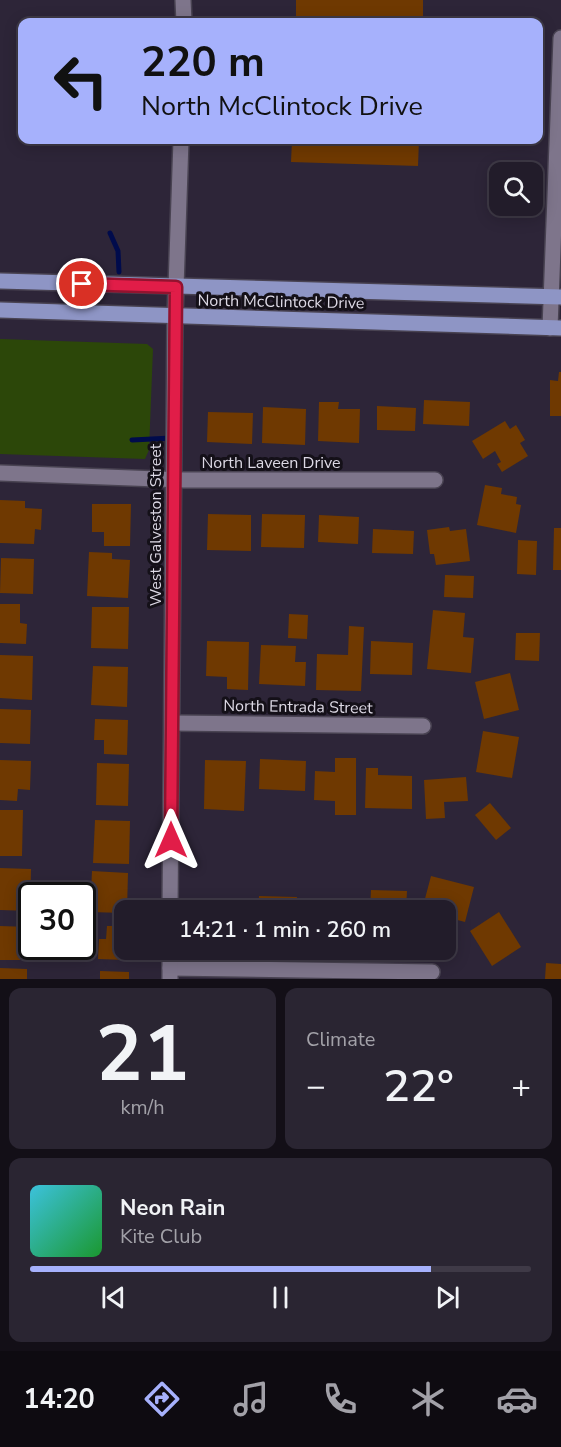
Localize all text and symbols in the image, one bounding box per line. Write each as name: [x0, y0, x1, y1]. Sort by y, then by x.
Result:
text: 220 m: [141, 34, 265, 91]
icon: left: [42, 42, 120, 120]
text: North McClintock Drive: [141, 88, 423, 125]
map controls: [489, 162, 543, 216]
button: search: [489, 162, 543, 216]
pin: [56, 258, 107, 309]
icon: arrive: [65, 267, 98, 300]
street label: North McClintock Drive: [197, 290, 365, 314]
street label: West Galveston Street: [145, 443, 167, 606]
street label: North Laveen Drive: [201, 452, 341, 474]
street label: North Entrada Street: [223, 695, 373, 719]
position arrow: [139, 808, 203, 872]
speed limit sign: 30: [18, 882, 96, 960]
text: 14:21 · 1 min · 260 m: [179, 915, 391, 945]
text: 21: [96, 1001, 189, 1108]
text: Climate: [306, 1026, 375, 1053]
text: 22°: [383, 1056, 454, 1117]
text: −: [306, 1064, 326, 1109]
text: +: [511, 1064, 531, 1109]
text: km/h: [120, 1094, 165, 1121]
text: Neon Rain: [120, 1193, 225, 1223]
text: Kite Club: [120, 1223, 202, 1250]
icon: previous: [97, 1281, 130, 1314]
icon: pause: [264, 1281, 297, 1314]
icon: next: [431, 1281, 464, 1314]
icon: directions: [141, 1378, 183, 1420]
icon: music: [230, 1378, 272, 1420]
icon: phone: [319, 1378, 361, 1420]
icon: climate: [407, 1378, 449, 1420]
icon: car: [496, 1378, 538, 1420]
text: 14:20: [23, 1381, 95, 1418]

